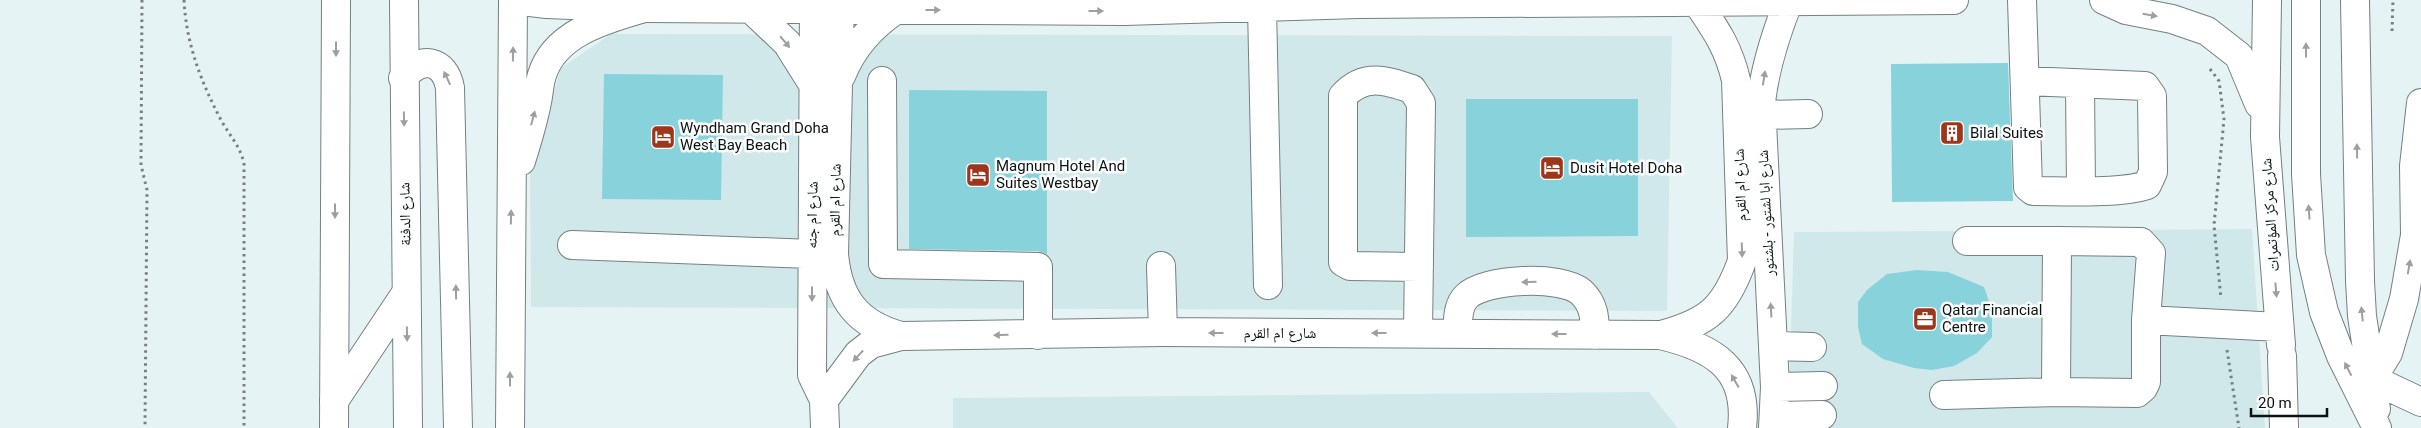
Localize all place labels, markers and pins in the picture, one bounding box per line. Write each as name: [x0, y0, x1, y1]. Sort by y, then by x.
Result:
place label: Wyndham Grand Doha West Bay Beach: [680, 119, 829, 154]
building icon: Bilal Suites: [1939, 120, 1965, 146]
hotel icon: Wyndham Grand Doha West Bay Beach: [650, 124, 676, 150]
place label: Bilal Suites: [1970, 124, 2044, 142]
hotel icon: Dusit Hotel Doha: [1539, 155, 1565, 181]
place label: Magnum Hotel And Suites Westbay: [996, 157, 1125, 192]
place label: Dusit Hotel Doha: [1570, 159, 1682, 177]
hotel icon: Magnum Hotel And Suites Westbay: [965, 162, 991, 188]
place label: Qatar Financial Centre: [1942, 301, 2042, 336]
office icon: Qatar Financial Centre: [1912, 306, 1938, 332]

